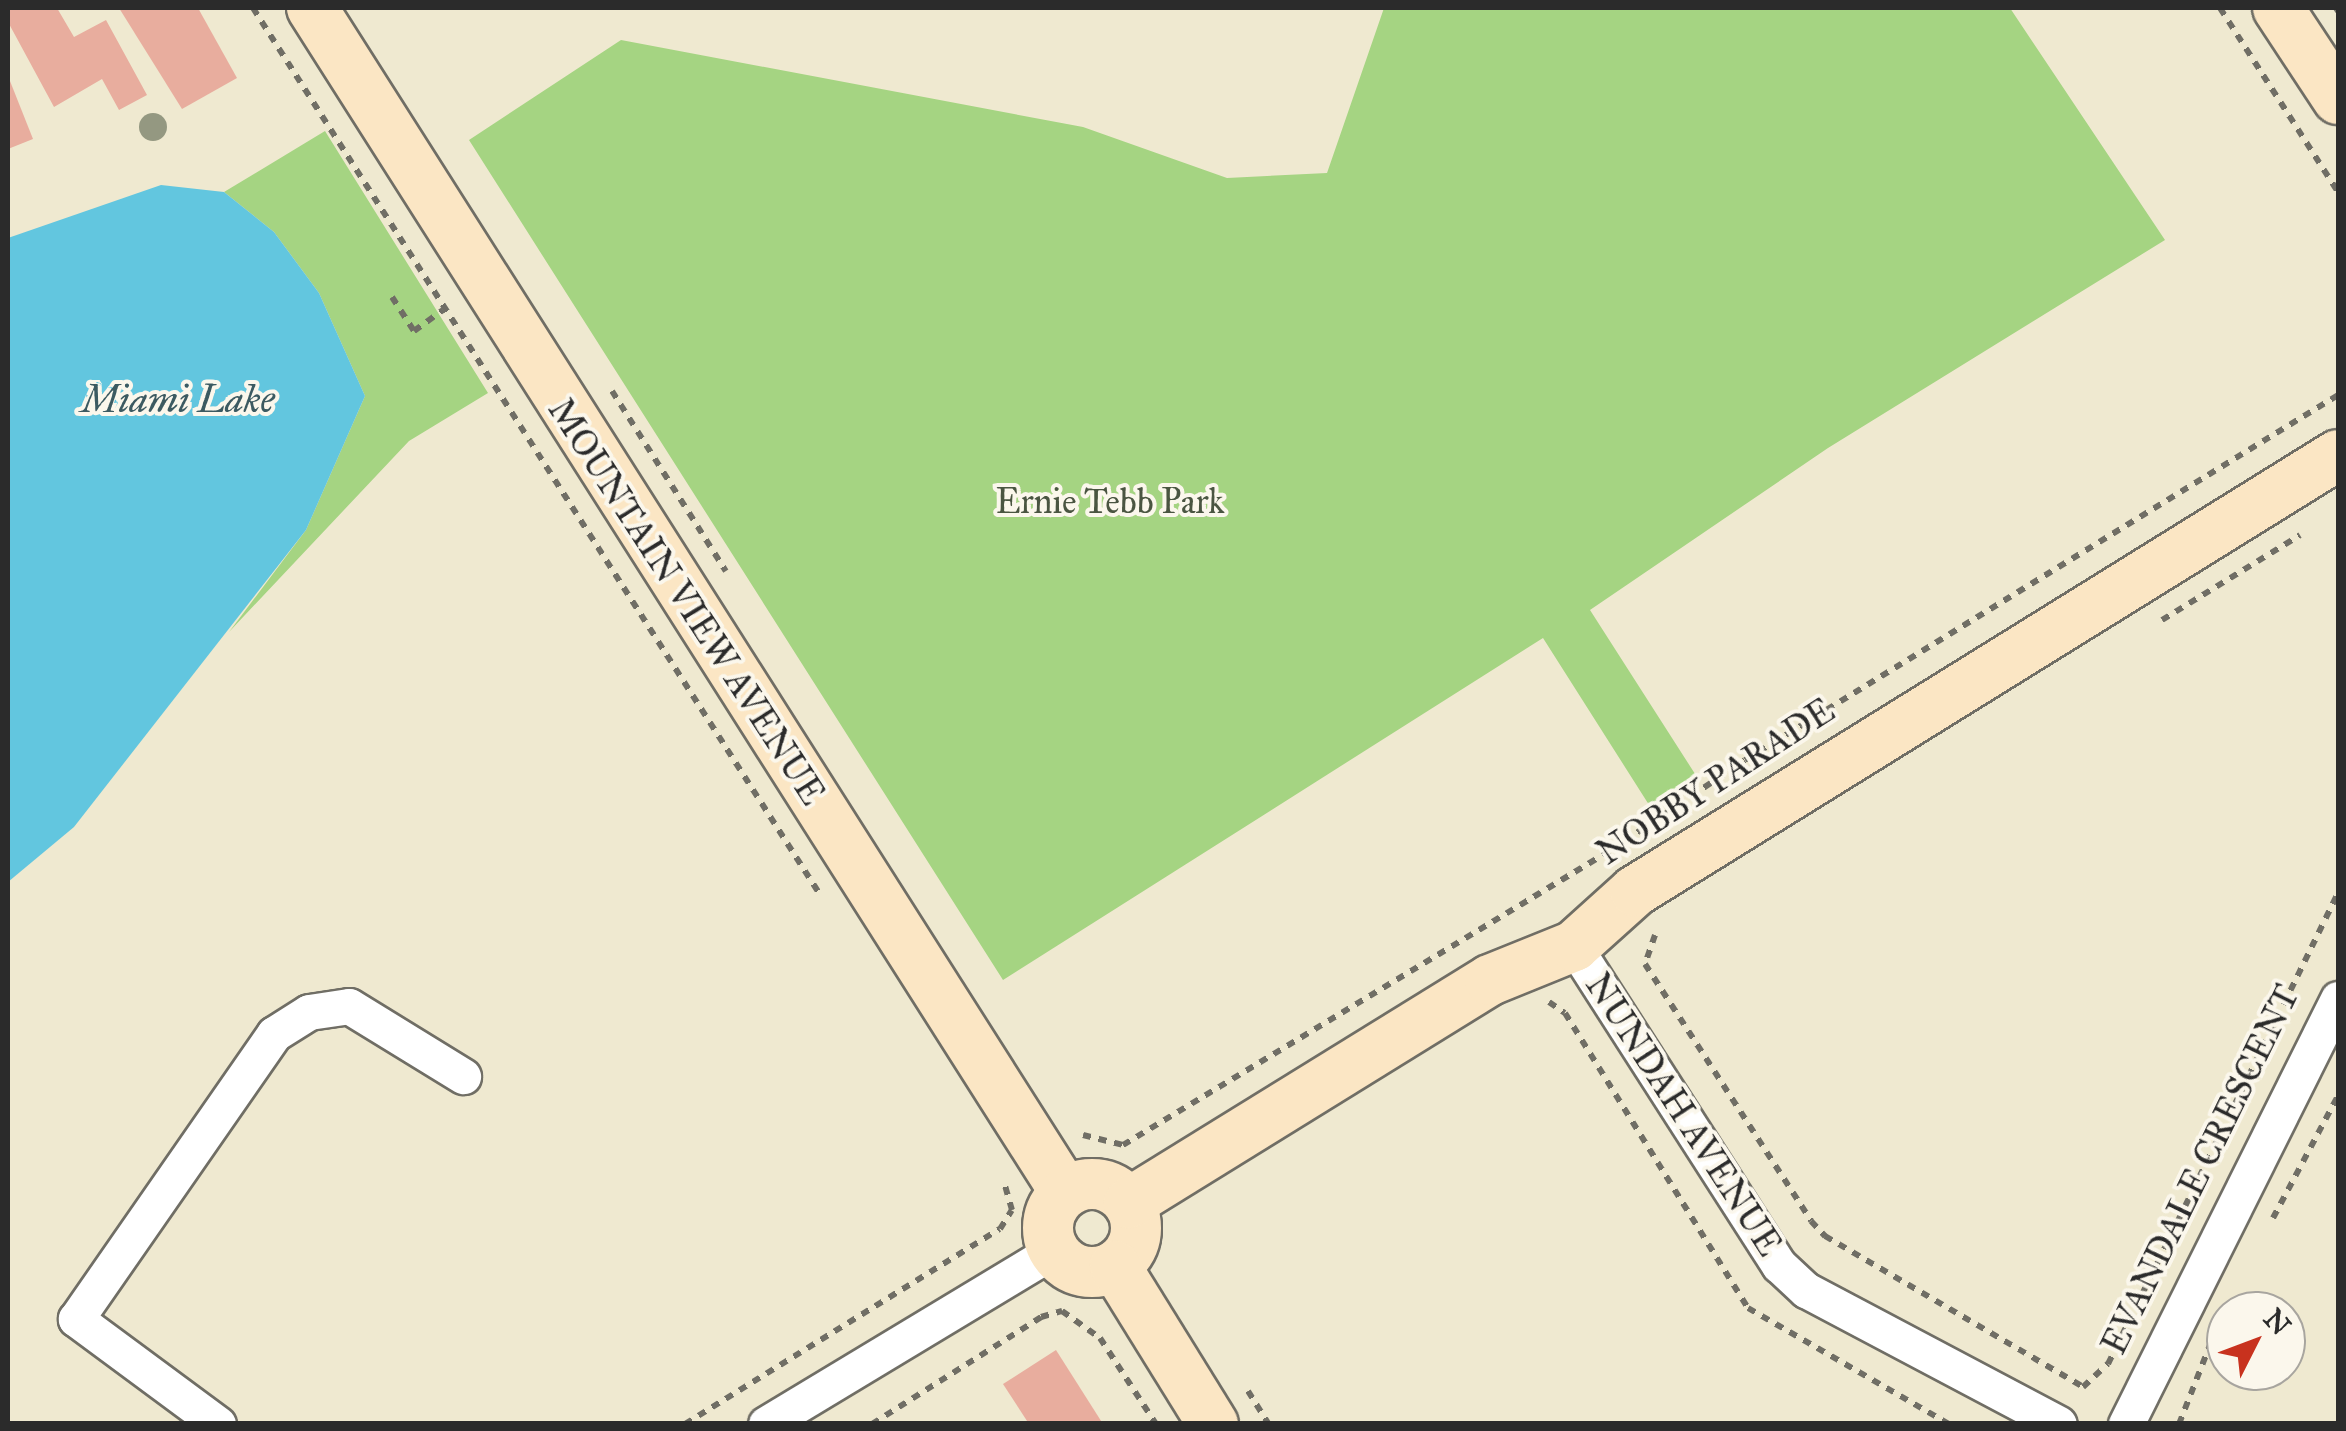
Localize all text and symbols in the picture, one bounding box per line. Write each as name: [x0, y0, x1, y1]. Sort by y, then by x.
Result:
water label: Miami Lake: [81, 377, 275, 423]
street label: MOUNTAIN VIEW AVENUE: [539, 391, 833, 813]
park label: Ernie Tebb Park: [995, 481, 1225, 523]
street label: NOBBY PARADE: [1590, 690, 1842, 874]
street label: NUNDAH AVENUE: [1576, 966, 1790, 1264]
street label: EVANDALE CRESCENT: [2093, 979, 2309, 1361]
north arrow: [2206, 1291, 2306, 1391]

